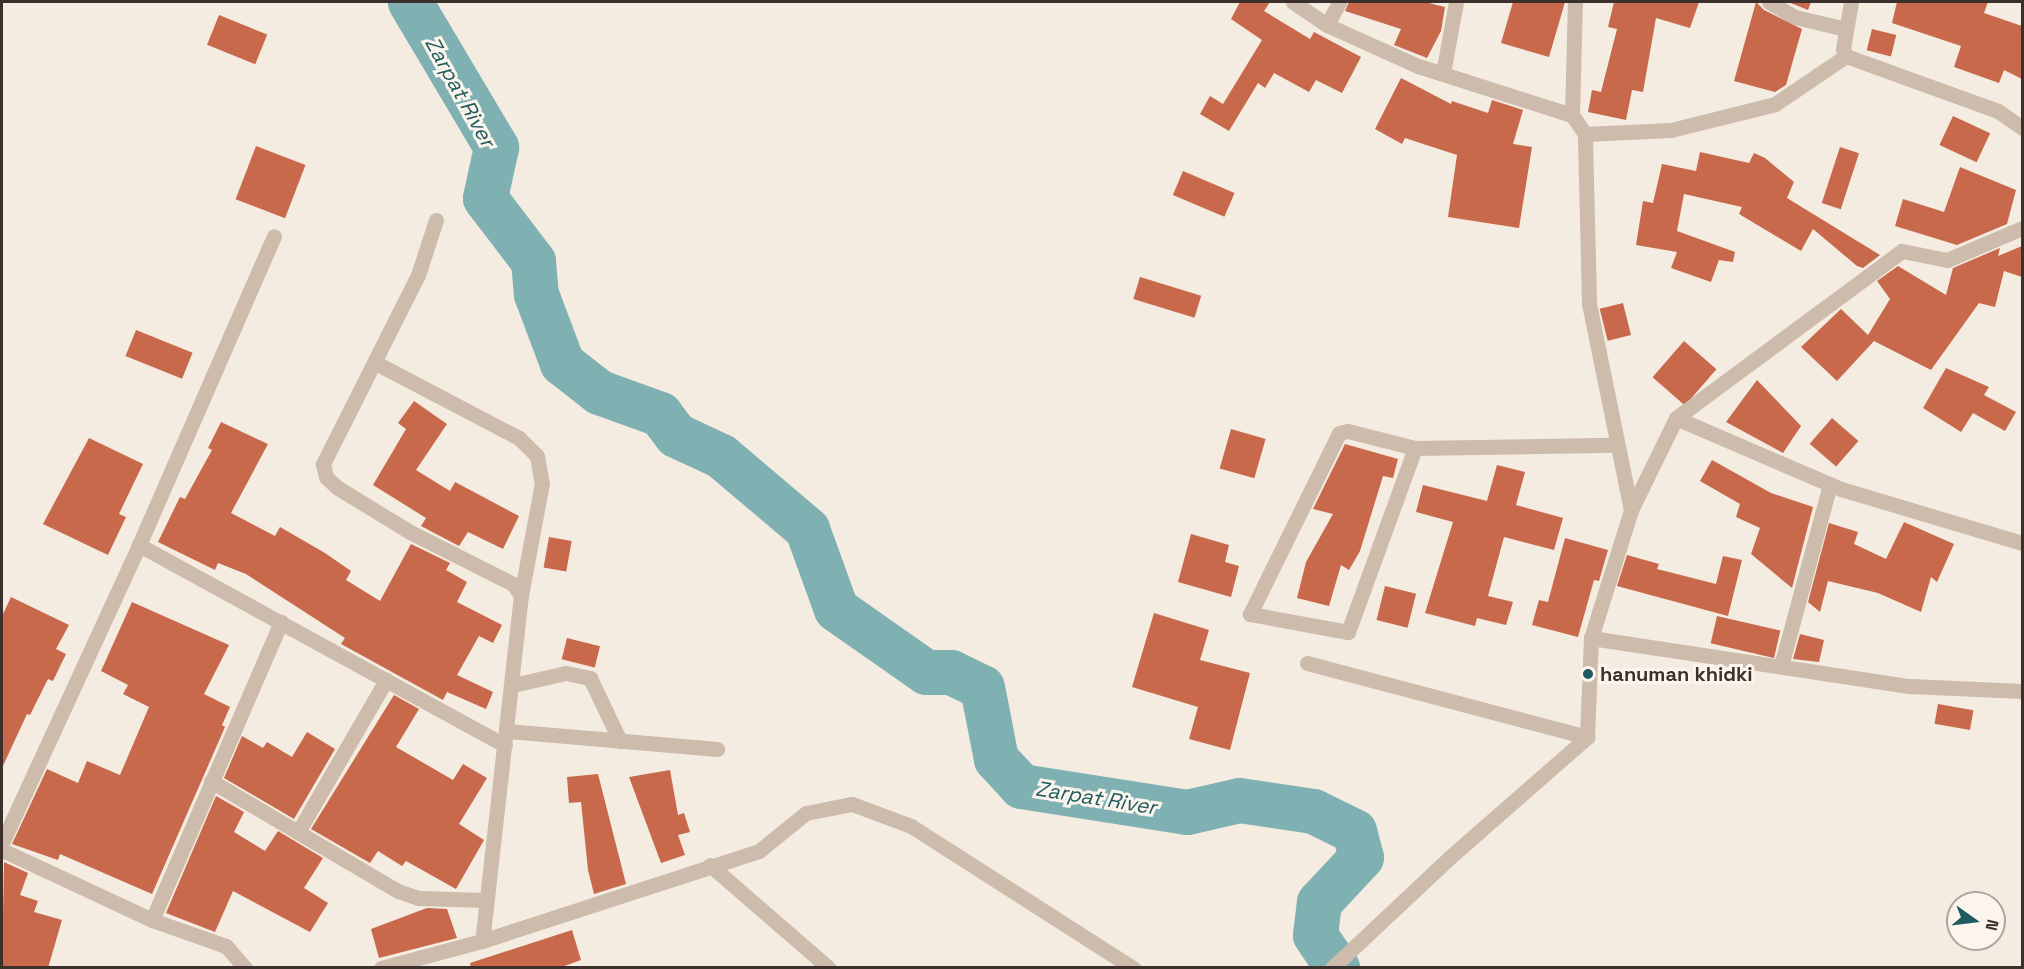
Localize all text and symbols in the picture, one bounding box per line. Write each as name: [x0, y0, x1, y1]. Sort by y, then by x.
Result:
water label: Zarpat River: [419, 33, 501, 151]
place label: hanuman khidki: [1600, 662, 1753, 686]
marker: hanuman khidki: [1581, 667, 1595, 681]
water label: Zarpat River: [1034, 776, 1158, 820]
north arrow: [1946, 891, 2006, 951]
text: N: [1981, 917, 2003, 933]

